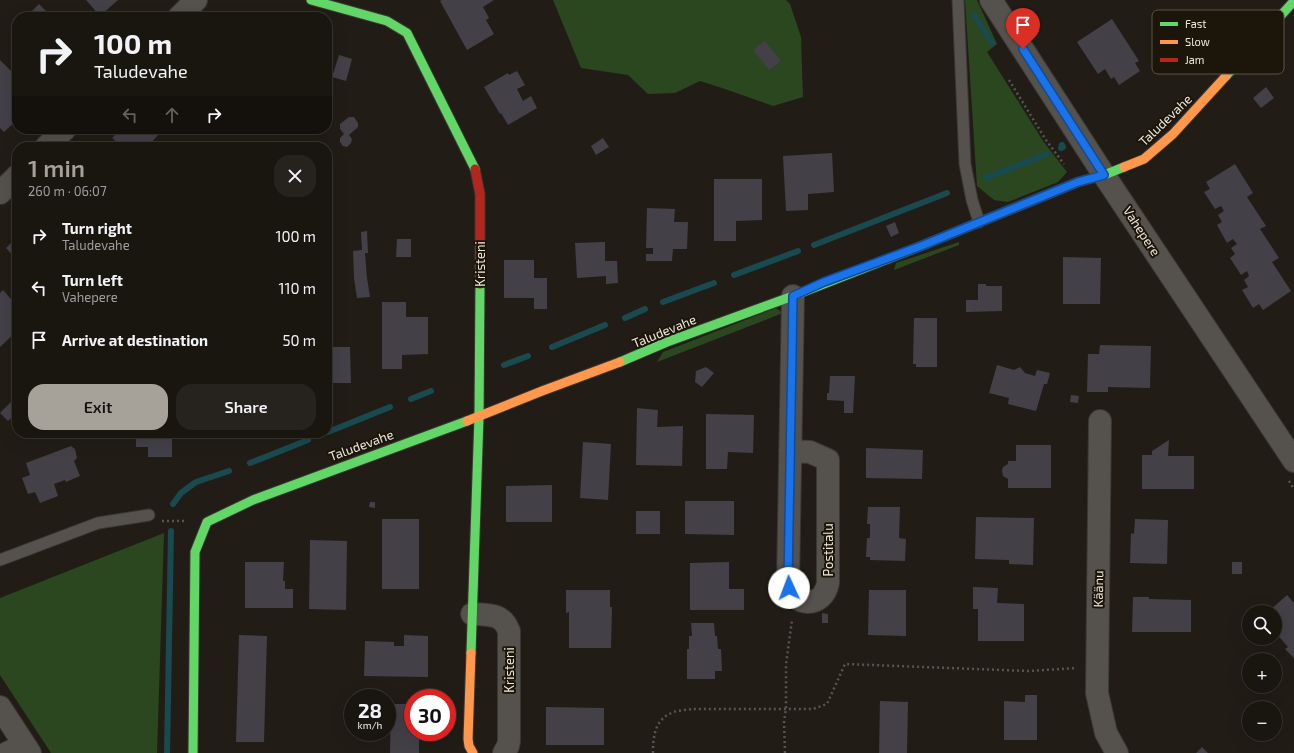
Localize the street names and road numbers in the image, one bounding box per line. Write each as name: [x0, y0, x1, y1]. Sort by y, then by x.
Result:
street label: Taludevahe: [1135, 91, 1195, 149]
street label: Vahepere: [1120, 203, 1164, 259]
street label: Kristeni: [472, 241, 488, 287]
street label: Taludevahe: [630, 311, 698, 351]
street label: Taludevahe: [326, 426, 396, 464]
street label: Postitalu: [820, 523, 836, 577]
street label: Käänu: [1090, 570, 1106, 608]
street label: Kristeni: [501, 647, 517, 693]

